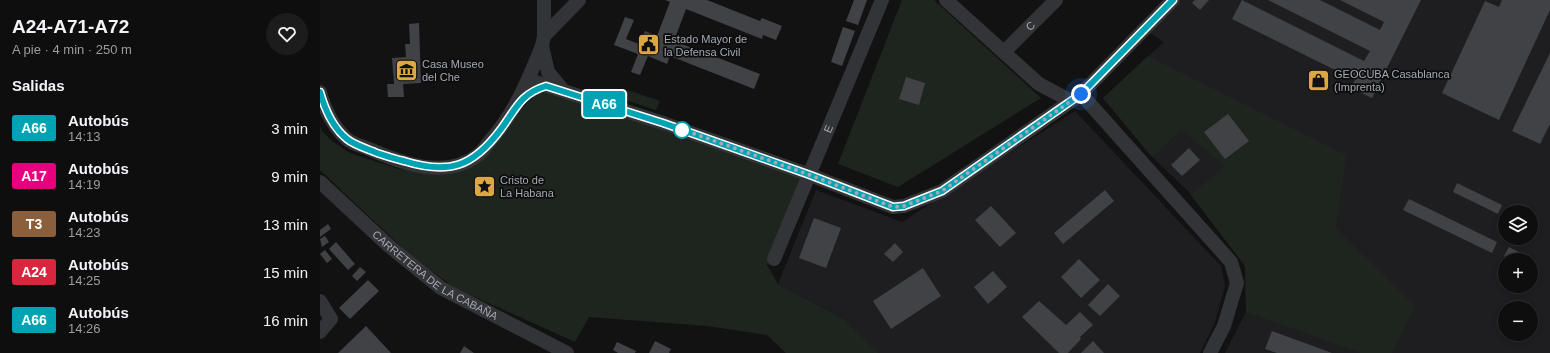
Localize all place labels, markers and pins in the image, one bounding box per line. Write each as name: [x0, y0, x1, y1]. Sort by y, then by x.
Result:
public building icon: Estado Mayor de la Defensa Civil: [636, 32, 662, 58]
place label: Estado Mayor de la Defensa Civil: [664, 33, 747, 58]
museum icon: Casa Museo del Che: [394, 57, 420, 83]
place label: Casa Museo del Che: [422, 58, 484, 83]
shop icon: GEOCUBA Casablanca (Imprenta): [1306, 67, 1332, 93]
place label: GEOCUBA Casablanca (Imprenta): [1334, 68, 1450, 93]
unlabelled marker: [673, 121, 691, 139]
place icon: Cristo de La Habana: [471, 173, 497, 199]
place label: Cristo de La Habana: [500, 174, 555, 199]

